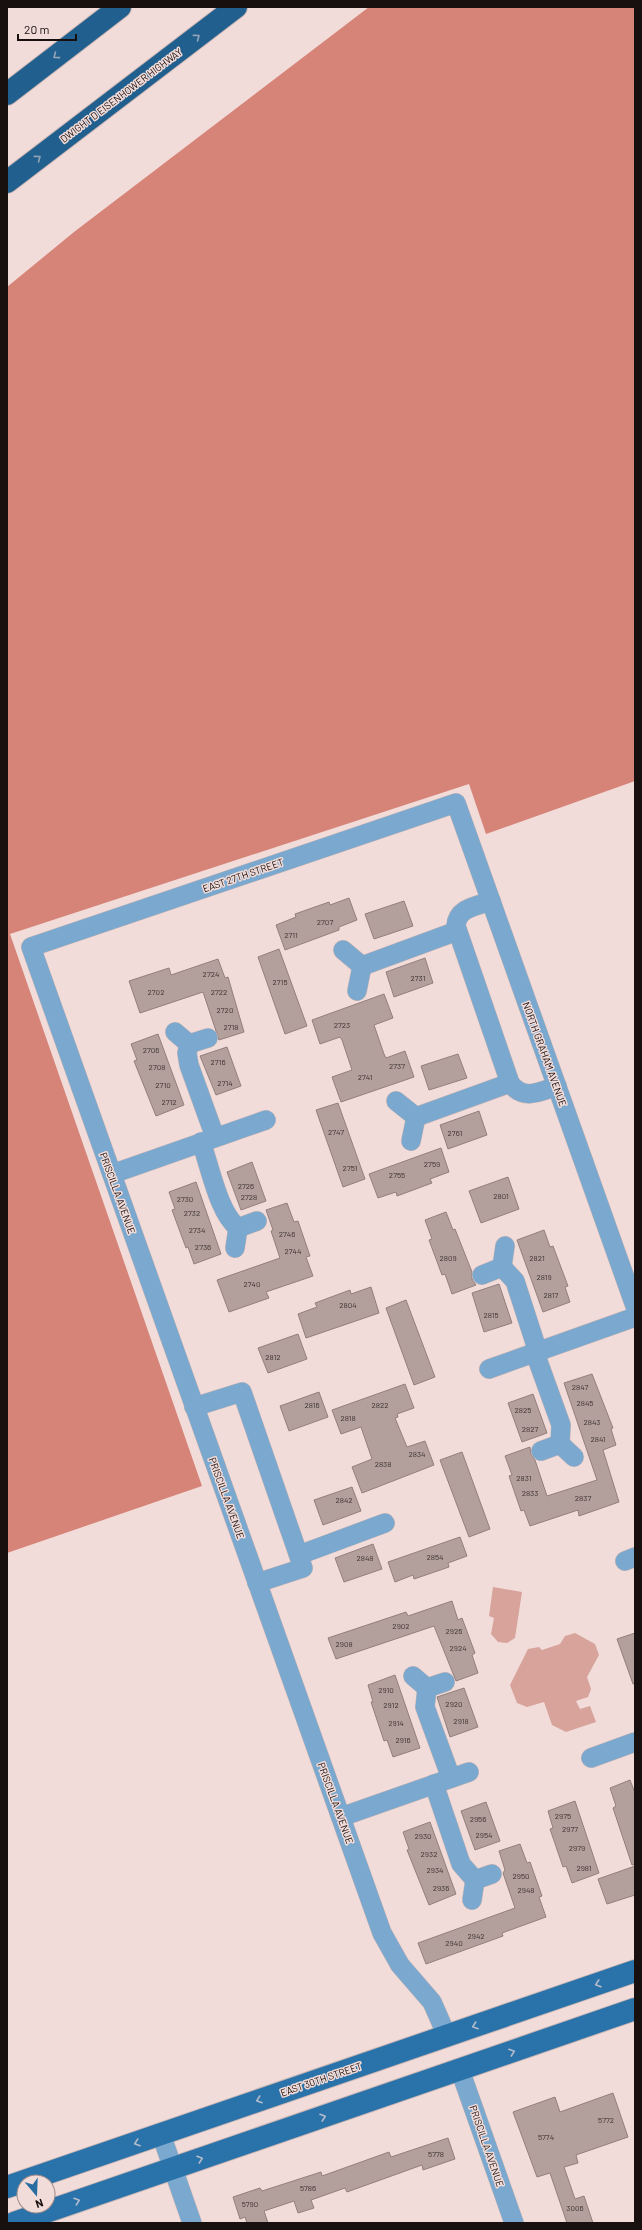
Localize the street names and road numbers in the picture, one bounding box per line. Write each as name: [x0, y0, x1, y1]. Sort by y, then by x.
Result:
street label: DWIGHT D EISENHOWER HIGHWAY: [58, 45, 185, 145]
street label: EAST 27TH STREET: [201, 855, 285, 894]
street label: NORTH GRAHAM AVENUE: [520, 1000, 570, 1108]
street label: PRISCILLA AVENUE: [98, 1151, 138, 1235]
street label: PRISCILLA AVENUE: [207, 1456, 247, 1540]
street label: PRISCILLA AVENUE: [316, 1761, 356, 1845]
street label: EAST 30TH STREET: [279, 2059, 364, 2099]
street label: PRISCILLA AVENUE: [467, 2104, 507, 2188]

